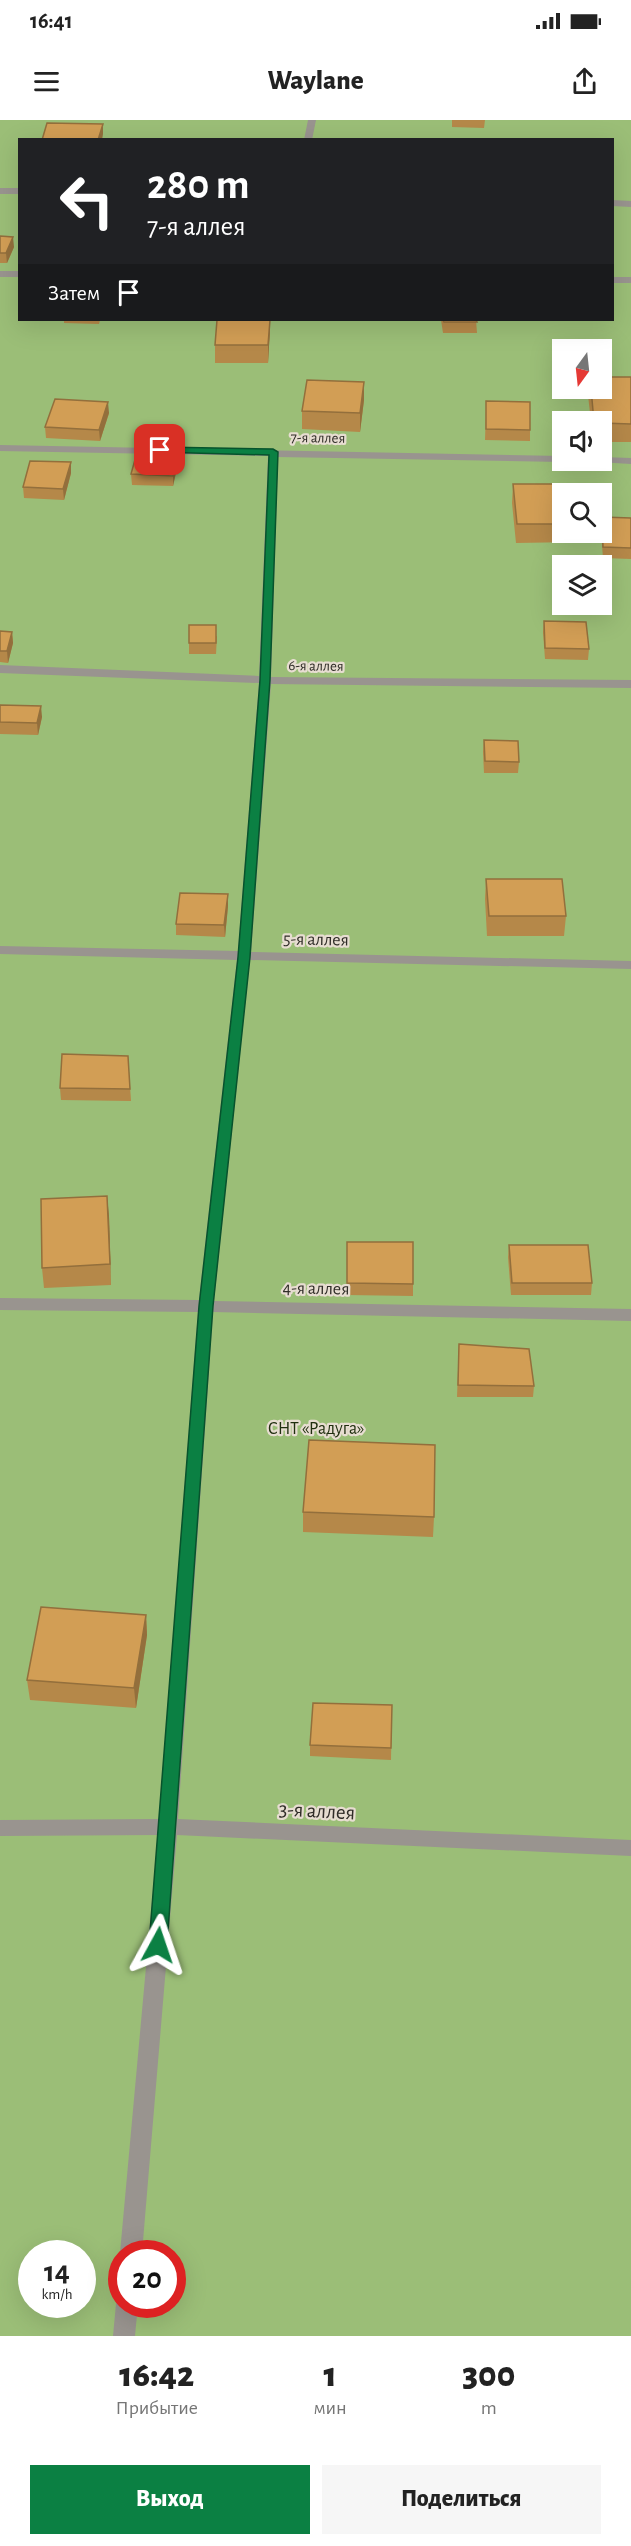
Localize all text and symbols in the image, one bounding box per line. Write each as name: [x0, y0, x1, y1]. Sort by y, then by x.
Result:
text: 16:41: [30, 10, 73, 32]
icon: menu: [30, 65, 63, 98]
icon: share: [568, 65, 601, 98]
text: Waylane: [267, 67, 364, 94]
icon: left: [48, 162, 126, 240]
text: 280 m: [147, 164, 250, 206]
text: 7-я аллея: [147, 213, 246, 240]
icon: arrive: [112, 276, 145, 309]
text: Затем: [48, 282, 100, 304]
north arrow: [552, 339, 612, 399]
map controls: [552, 339, 612, 615]
button: sound: [552, 411, 612, 471]
pin: [134, 424, 185, 475]
street label: 7-я аллея: [290, 430, 346, 446]
icon: arrive: [143, 433, 176, 466]
button: search: [552, 483, 612, 543]
button: layers: [552, 555, 612, 615]
street label: 6-я аллея: [288, 658, 344, 674]
street label: 5-я аллея: [283, 930, 349, 950]
street label: 4-я аллея: [282, 1279, 350, 1299]
park label: СНТ «Радуга»: [268, 1420, 364, 1438]
street label: 3-я аллея: [278, 1799, 356, 1823]
position arrow: [126, 1913, 190, 1977]
speed limit sign: 20: [108, 2240, 186, 2318]
text: 14: [44, 2257, 70, 2287]
text: km/h: [42, 2287, 72, 2302]
text: 16:42: [119, 2357, 194, 2393]
text: 1: [323, 2357, 337, 2393]
text: 300: [462, 2357, 515, 2393]
text: Прибытие: [116, 2398, 198, 2418]
text: мин: [314, 2398, 347, 2418]
text: m: [481, 2398, 497, 2418]
button: Выход: [30, 2465, 310, 2534]
button: Поделиться: [322, 2465, 601, 2534]

